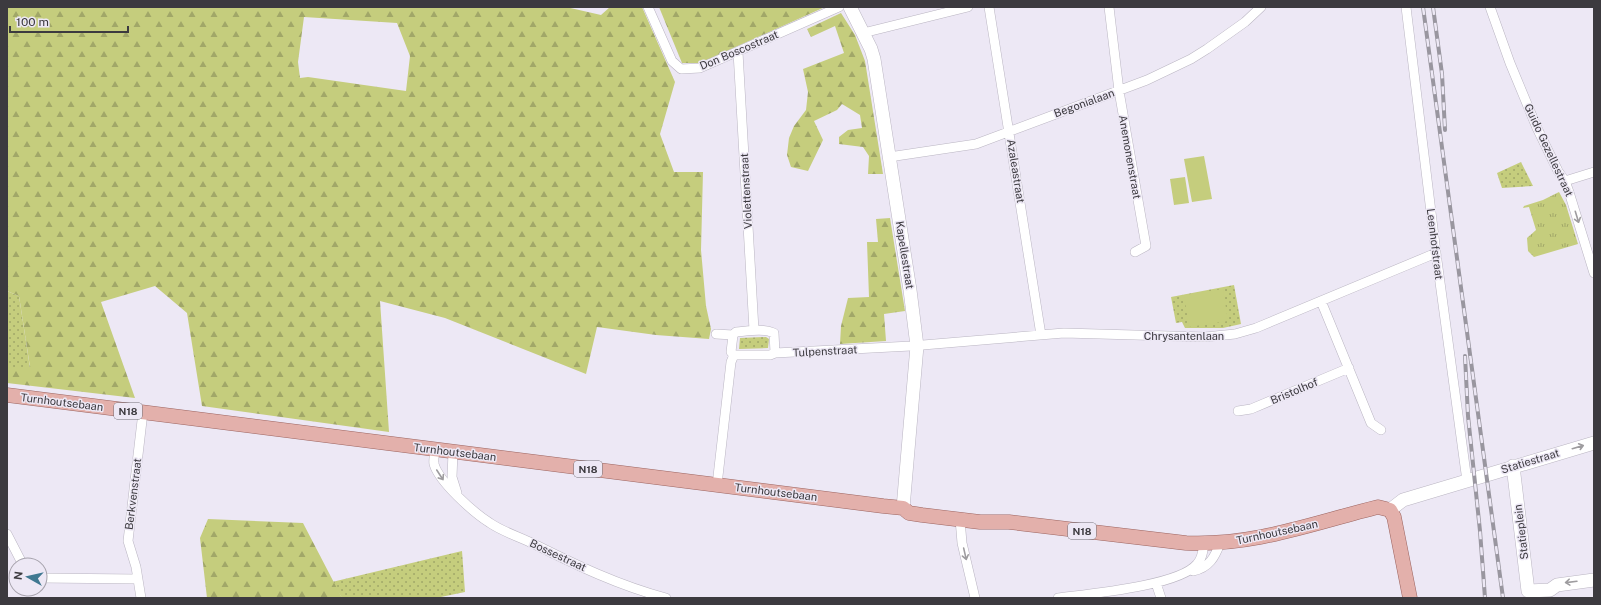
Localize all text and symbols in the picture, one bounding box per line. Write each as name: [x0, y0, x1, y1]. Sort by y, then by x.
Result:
scale bar: [10, 8, 128, 34]
text: 100 m: [16, 15, 49, 29]
street label: Don Boscostraat: [698, 28, 780, 72]
street label: Begonialaan: [1052, 87, 1116, 119]
street label: Guido Gezellestraat: [1522, 102, 1576, 198]
street label: Anemonenstraat: [1117, 114, 1143, 200]
street label: Azaleastraat: [1005, 138, 1027, 204]
street label: Violettenstraat: [738, 153, 754, 229]
street label: Leenhofstraat: [1425, 208, 1445, 280]
one-way arrow: [1574, 211, 1581, 224]
street label: Kapellestraat: [894, 220, 916, 290]
street label: Chrysantenlaan: [1144, 330, 1224, 342]
street label: Tulpenstraat: [792, 343, 858, 359]
street label: Bristolhof: [1269, 375, 1320, 406]
street label: Turnhoutsebaan: [20, 391, 104, 413]
road number: N18: [114, 403, 142, 419]
street label: Turnhoutsebaan: [413, 441, 497, 463]
one-way arrow: [1571, 443, 1584, 450]
street label: Statiestraat: [1499, 446, 1561, 476]
street label: Berkvenstraat: [123, 457, 143, 531]
road number: N18: [574, 461, 602, 477]
one-way arrow: [437, 469, 445, 481]
street label: Turnhoutsebaan: [734, 481, 818, 503]
street label: Statieplein: [1512, 504, 1530, 560]
street label: Turnhoutsebaan: [1235, 518, 1319, 546]
road number: N18: [1068, 523, 1096, 539]
street label: Bossestraat: [528, 537, 588, 573]
one-way arrow: [961, 547, 969, 560]
north arrow: [8, 557, 48, 597]
text: N: [12, 571, 25, 581]
one-way arrow: [1565, 579, 1578, 586]

